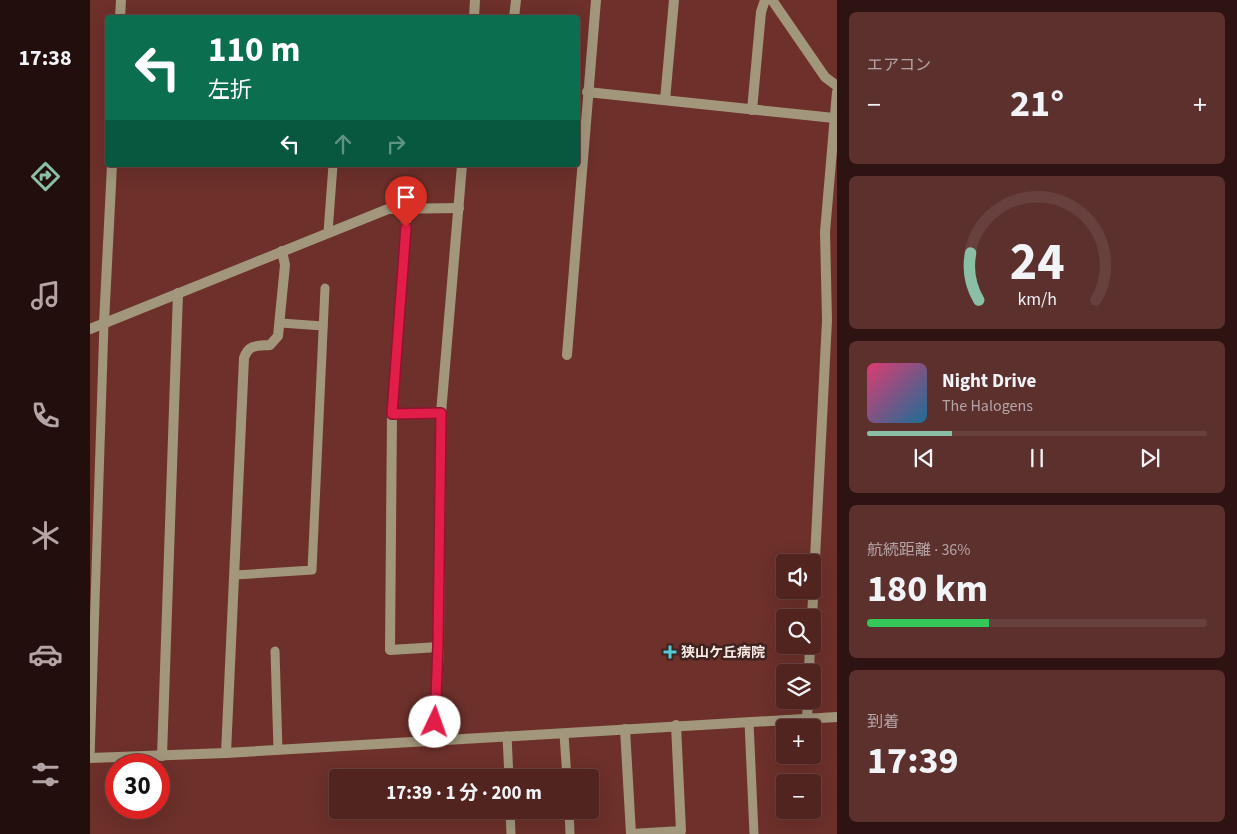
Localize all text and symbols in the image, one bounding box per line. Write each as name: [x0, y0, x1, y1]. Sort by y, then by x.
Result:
text: 110 m: [208, 25, 300, 75]
icon: left: [125, 35, 190, 100]
text: 17:38: [18, 42, 72, 74]
text: エアコン: [867, 54, 931, 76]
text: 左折: [208, 74, 252, 106]
text: 21°: [1010, 77, 1064, 131]
text: −: [867, 85, 881, 125]
text: +: [1193, 85, 1207, 125]
icon: left: [276, 130, 304, 158]
icon: ahead: [329, 130, 357, 158]
icon: right: [382, 130, 410, 158]
icon: directions: [28, 159, 63, 194]
pin: [385, 176, 427, 227]
icon: arrive: [392, 183, 420, 211]
text: 24: [1010, 226, 1064, 300]
icon: music: [28, 278, 63, 313]
text: km/h: [1017, 287, 1057, 312]
text: Night Drive: [942, 368, 1036, 395]
text: The Halogens: [942, 395, 1033, 417]
icon: phone: [28, 398, 63, 433]
icon: previous: [910, 444, 938, 472]
icon: pause: [1023, 444, 1051, 472]
icon: next: [1136, 444, 1164, 472]
icon: climate: [28, 518, 63, 553]
text: 航続距離 · 36%: [867, 539, 970, 561]
map controls: [776, 554, 821, 819]
button: sound: [776, 554, 821, 599]
text: 180 km: [867, 562, 988, 616]
button: search: [776, 609, 821, 654]
icon: car: [28, 637, 63, 672]
place label: 狭山ケ丘病院: [681, 643, 765, 663]
marker: 狭山ケ丘病院: [663, 645, 677, 659]
button: layers: [776, 664, 821, 709]
position arrow: [408, 695, 460, 747]
text: 到着: [867, 711, 899, 733]
button: +: [776, 719, 821, 764]
text: 17:39: [867, 734, 959, 788]
speed limit sign: 30: [105, 754, 170, 819]
icon: filters: [28, 757, 63, 792]
button: −: [776, 774, 821, 819]
text: 17:39 · 1 分 · 200 m: [386, 780, 542, 807]

